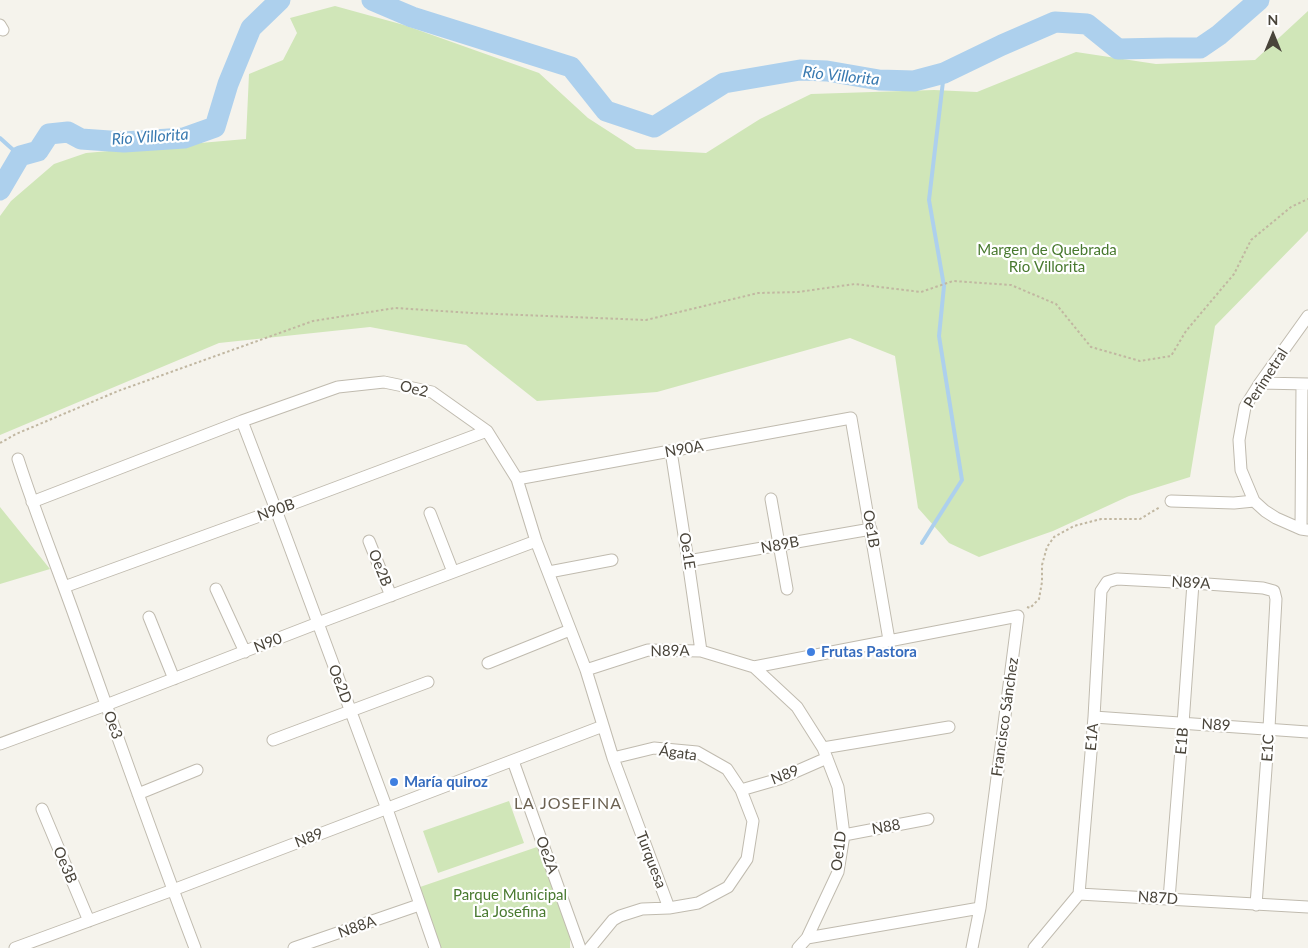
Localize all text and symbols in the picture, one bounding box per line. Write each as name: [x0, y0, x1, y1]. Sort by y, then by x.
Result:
north arrow: [1248, 10, 1298, 60]
text: N: [1268, 11, 1278, 28]
water label: Río Villorita: [802, 62, 880, 90]
water label: Río Villorita: [111, 125, 189, 149]
park label: Margen de Quebrada Río Villorita: [977, 241, 1117, 276]
street label: Perimetral: [1240, 345, 1292, 411]
street label: Oe2: [398, 377, 430, 401]
street label: N90A: [663, 437, 705, 461]
street label: N90B: [255, 495, 297, 525]
street label: Oe1B: [859, 509, 883, 549]
street label: Oe1E: [675, 531, 699, 571]
street label: N89B: [759, 533, 801, 557]
street label: Oe2B: [364, 547, 396, 589]
street label: N89A: [1171, 573, 1211, 593]
street label: N90: [251, 629, 285, 657]
street label: N89A: [650, 642, 690, 660]
place label: Frutas Pastora: [821, 643, 917, 661]
marker: Frutas Pastora: [805, 646, 817, 658]
street label: Francisco Sánchez: [988, 656, 1022, 778]
street label: Oe2D: [324, 662, 356, 706]
street label: Oe3: [100, 709, 126, 741]
street label: N89: [1201, 715, 1231, 735]
street label: E1A: [1082, 723, 1102, 751]
street label: E1B: [1172, 727, 1192, 755]
street label: E1C: [1258, 734, 1278, 762]
street label: Ágata: [658, 741, 698, 765]
street label: N89: [768, 761, 802, 789]
place label: María quiroz: [404, 773, 488, 791]
marker: María quiroz: [388, 776, 400, 788]
district label: LA JOSEFINA: [513, 794, 623, 814]
street label: N88: [870, 816, 902, 838]
street label: N89: [292, 824, 326, 852]
street label: Turquesa: [632, 829, 670, 891]
street label: Oe1D: [828, 830, 850, 872]
street label: Oe2A: [532, 834, 562, 876]
street label: Oe3B: [49, 844, 81, 886]
park label: Parque Municipal La Josefina: [453, 886, 567, 921]
street label: N87D: [1137, 888, 1179, 908]
street label: N88A: [336, 912, 378, 942]

